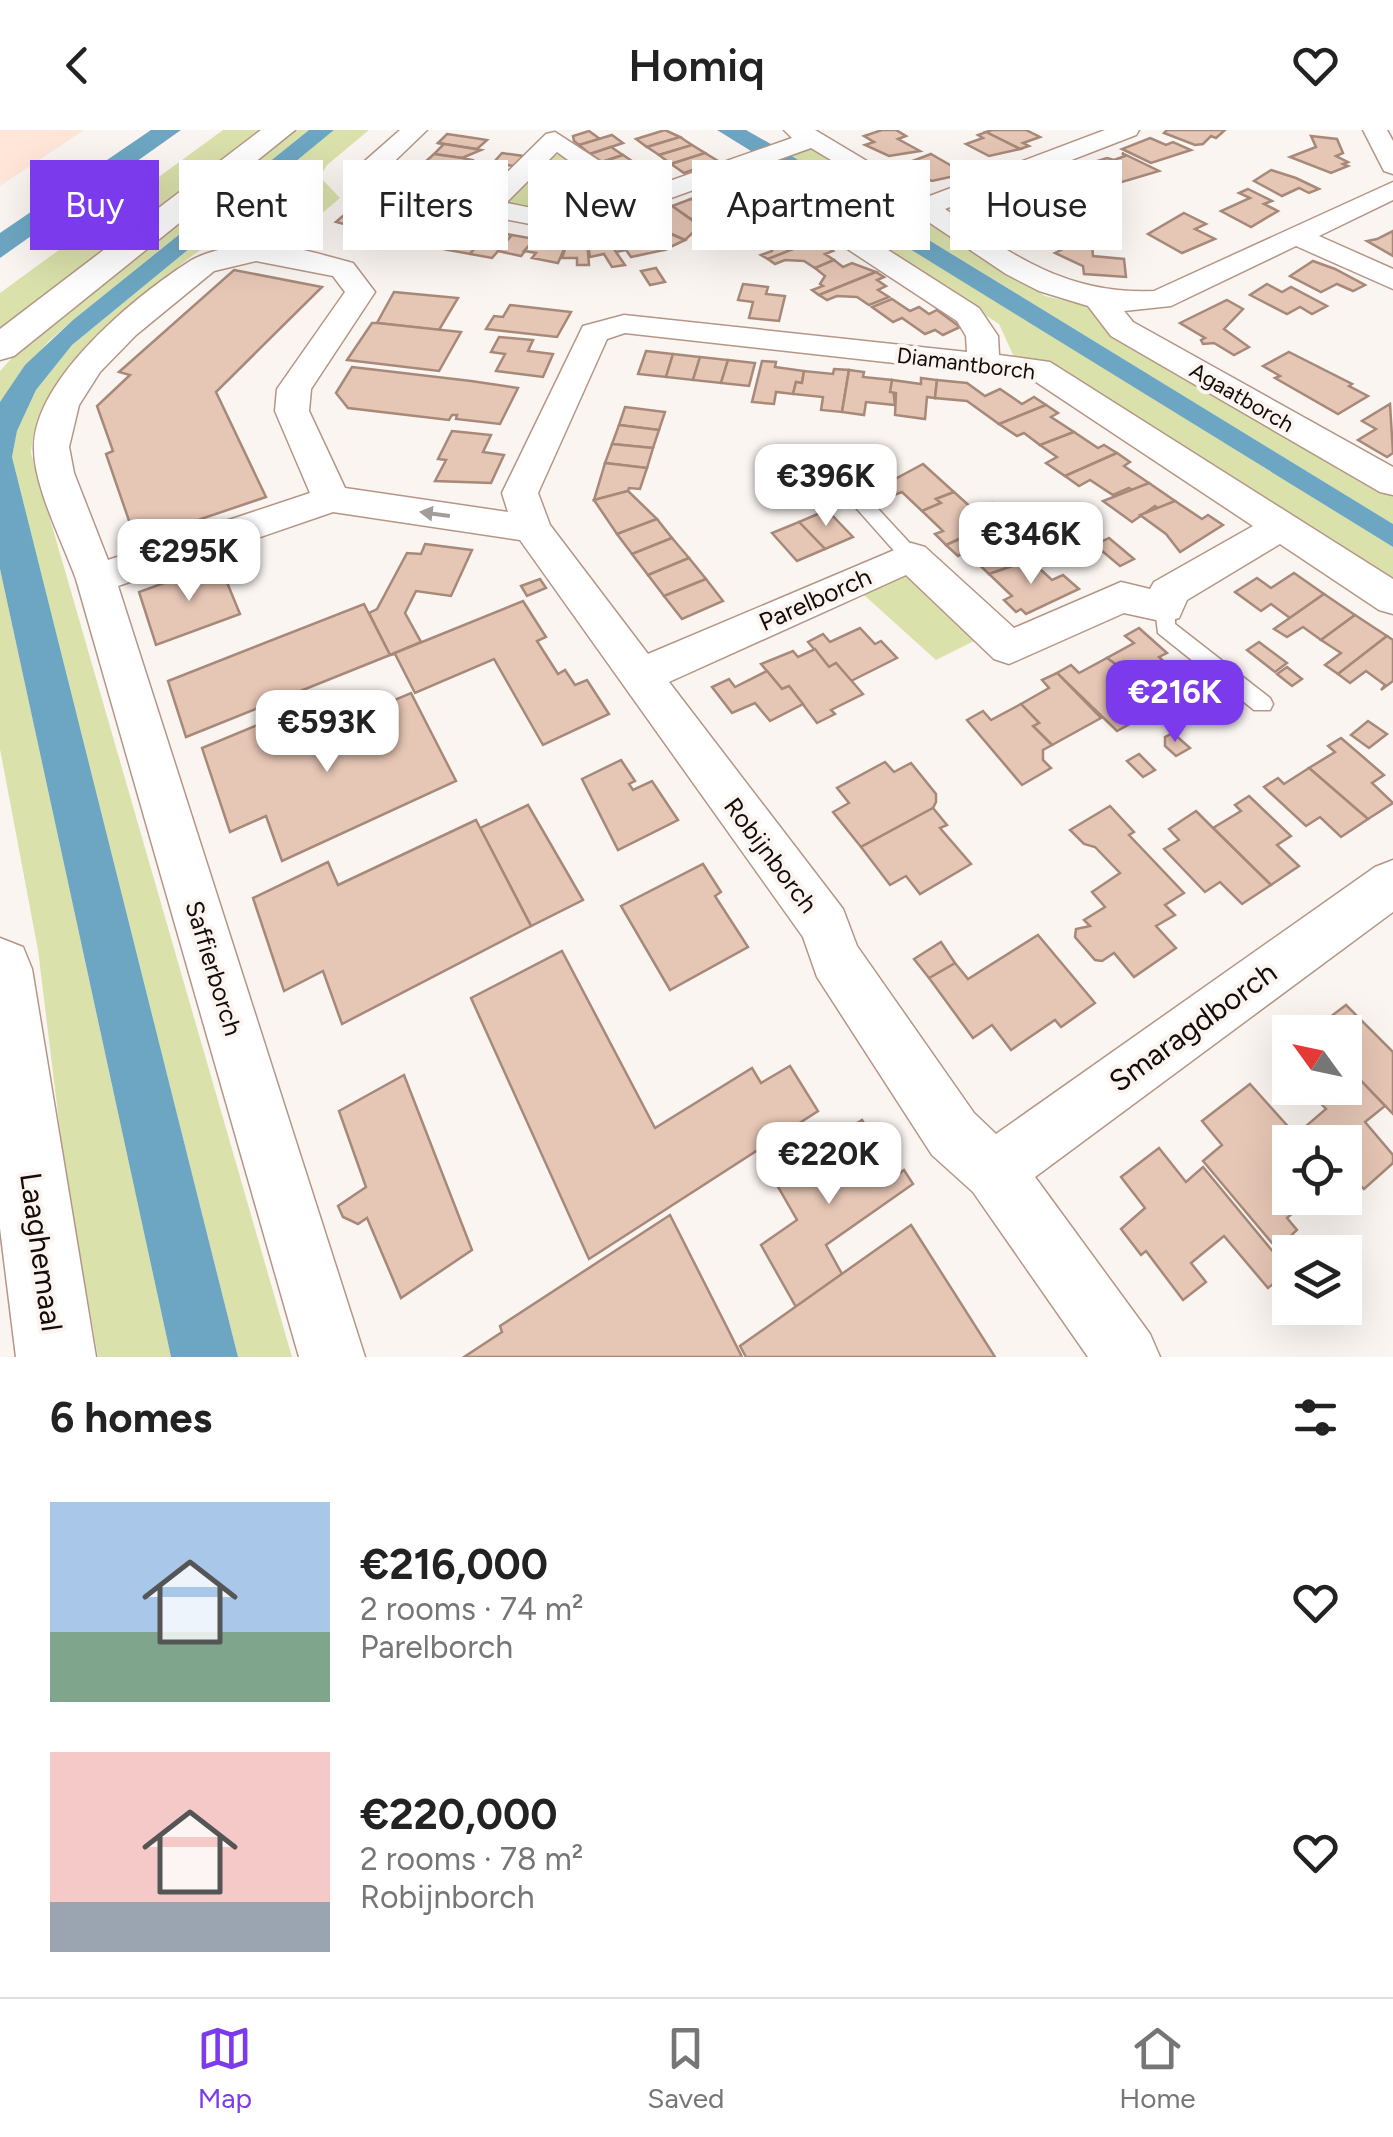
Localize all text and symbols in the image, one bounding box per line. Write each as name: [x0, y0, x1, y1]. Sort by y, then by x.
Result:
icon: back: [50, 38, 105, 93]
text: Homiq: [628, 38, 765, 92]
icon: heart: [1288, 38, 1343, 93]
chip: Buy: [30, 160, 159, 250]
chip: Rent: [179, 160, 323, 250]
chip: Filters: [343, 160, 508, 250]
chip: New: [528, 160, 672, 250]
chip: Apartment: [692, 160, 930, 250]
chip: House: [950, 160, 1122, 250]
street label: Diamantborch: [895, 342, 1037, 385]
street label: Agaatborch: [1185, 357, 1299, 438]
pin: €396K: [756, 444, 896, 529]
text: €396K: [777, 457, 875, 495]
pin: €346K: [961, 502, 1101, 587]
one-way arrow: [419, 506, 450, 522]
text: €346K: [981, 515, 1081, 553]
pin: €295K: [119, 519, 259, 604]
text: €295K: [139, 532, 239, 570]
street label: Parelborch: [754, 561, 876, 637]
pin: €216K: [1105, 660, 1245, 745]
text: €216K: [1128, 673, 1222, 711]
pin: €593K: [257, 690, 397, 775]
text: €593K: [278, 703, 376, 741]
street label: Robijnborch: [718, 792, 824, 918]
street label: Saffierborch: [179, 897, 249, 1039]
street label: Smaragdborch: [1102, 953, 1284, 1100]
north arrow: [1272, 1015, 1362, 1105]
map controls: [1272, 1015, 1362, 1325]
pin: €220K: [759, 1122, 899, 1207]
button: locate: [1272, 1125, 1362, 1215]
text: €220K: [778, 1135, 880, 1173]
street label: Laaghemaal: [12, 1170, 71, 1334]
button: layers: [1272, 1235, 1362, 1325]
icon: filters: [1288, 1390, 1343, 1445]
text: 6 homes: [50, 1392, 212, 1443]
text: €216,000: [360, 1539, 548, 1590]
icon: home: [130, 1542, 250, 1662]
icon: heart: [1288, 1575, 1343, 1630]
text: 2 rooms · 74 m²: [360, 1590, 584, 1628]
text: Parelborch: [360, 1628, 513, 1666]
text: €220,000: [360, 1789, 557, 1840]
icon: home: [130, 1792, 250, 1912]
icon: heart: [1288, 1825, 1343, 1880]
text: 2 rooms · 78 m²: [360, 1840, 583, 1878]
text: Robijnborch: [360, 1878, 535, 1916]
tab: Map: [197, 2021, 252, 2115]
tab: Saved: [647, 2021, 724, 2115]
tab: Home: [1119, 2021, 1196, 2115]

